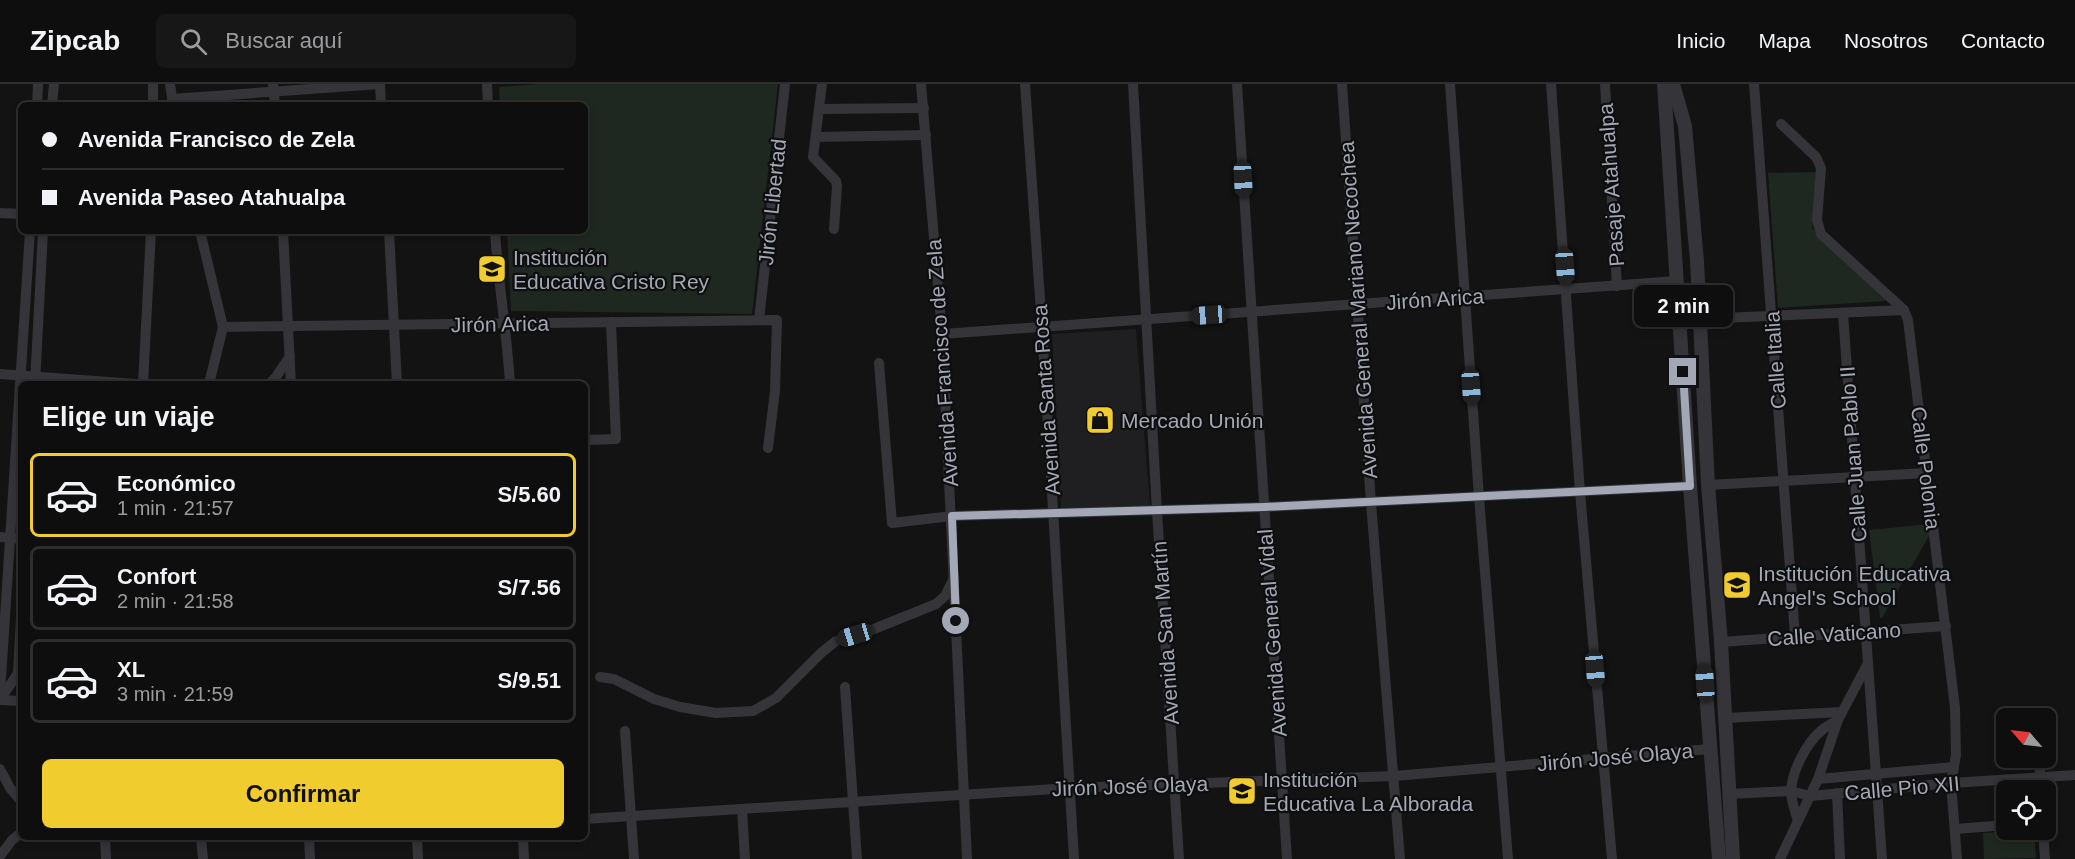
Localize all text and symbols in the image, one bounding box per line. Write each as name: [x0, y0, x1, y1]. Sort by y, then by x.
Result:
search box: [156, 14, 576, 68]
text: Zipcab: [30, 25, 120, 56]
icon: search: [177, 25, 210, 58]
text: Buscar aquí: [225, 28, 343, 53]
text: Inicio: [1676, 29, 1725, 52]
text: Mapa: [1758, 29, 1811, 52]
text: Nosotros: [1844, 29, 1928, 52]
text: Contacto: [1961, 29, 2045, 52]
street label: Pasaje Atahualpa: [1594, 102, 1628, 267]
text: Avenida Francisco de Zela: [78, 127, 355, 152]
street label: Jirón Libertad: [754, 138, 790, 266]
street label: Avenida General Mariano Necochea: [1335, 140, 1381, 479]
car: [1233, 161, 1253, 197]
text: Avenida Paseo Atahualpa: [78, 185, 345, 210]
street label: Avenida Francisco de Zela: [922, 238, 962, 488]
place label: Institución Educativa Cristo Rey: [513, 246, 710, 293]
car: [1555, 247, 1575, 285]
school or university icon: Institución Educativa Cristo Rey: [476, 253, 508, 285]
street label: Jirón Arica: [1385, 284, 1485, 314]
callout: 2 min: [1634, 285, 1732, 327]
text: 2 min: [1657, 295, 1710, 317]
street label: Avenida Santa Rosa: [1028, 304, 1064, 496]
car: [1190, 305, 1228, 325]
street label: Calle Italia: [1760, 310, 1790, 410]
street label: Jirón Arica: [451, 312, 550, 336]
route end: [1669, 358, 1696, 385]
street label: Calle Juan Pablo II: [1835, 365, 1871, 543]
car: [1461, 367, 1481, 405]
text: Elige un viaje: [42, 402, 215, 432]
shop icon: Mercado Unión: [1084, 404, 1116, 436]
street label: Calle Polonia: [1907, 405, 1945, 531]
place label: Mercado Unión: [1121, 409, 1263, 432]
icon: car: [45, 468, 99, 522]
text: Económico: [117, 471, 236, 496]
text: S/5.60: [497, 482, 561, 507]
text: 1 min · 21:57: [117, 497, 234, 519]
street label: Avenida General Vidal: [1253, 528, 1291, 738]
street label: Avenida San Martín: [1147, 540, 1183, 726]
icon: car: [45, 561, 99, 615]
place label: Institución Educativa Angel's School: [1758, 562, 1951, 609]
text: Confort: [117, 564, 196, 589]
school or university icon: Institución Educativa Angel's School: [1721, 569, 1753, 601]
text: S/7.56: [497, 575, 561, 600]
text: 2 min · 21:58: [117, 590, 234, 612]
route start: [942, 607, 969, 634]
street label: Calle Vaticano: [1766, 618, 1902, 650]
car: [835, 621, 875, 649]
car: [1584, 650, 1606, 688]
icon: car: [45, 654, 99, 708]
text: XL: [117, 657, 145, 682]
car: [1695, 664, 1715, 702]
text: S/9.51: [497, 668, 561, 693]
text: 3 min · 21:59: [117, 683, 234, 705]
north arrow: [1996, 708, 2056, 768]
map controls: [1996, 708, 2056, 840]
street label: Jirón José Olaya: [1536, 739, 1694, 775]
button: Confirmar: [42, 759, 564, 828]
place label: Institución Educativa La Alborada: [1263, 768, 1473, 815]
street label: Jirón José Olaya: [1051, 772, 1209, 800]
street label: Calle Pio XII: [1843, 772, 1961, 804]
school or university icon: Institución Educativa La Alborada: [1226, 775, 1258, 807]
button: locate: [1996, 780, 2056, 840]

